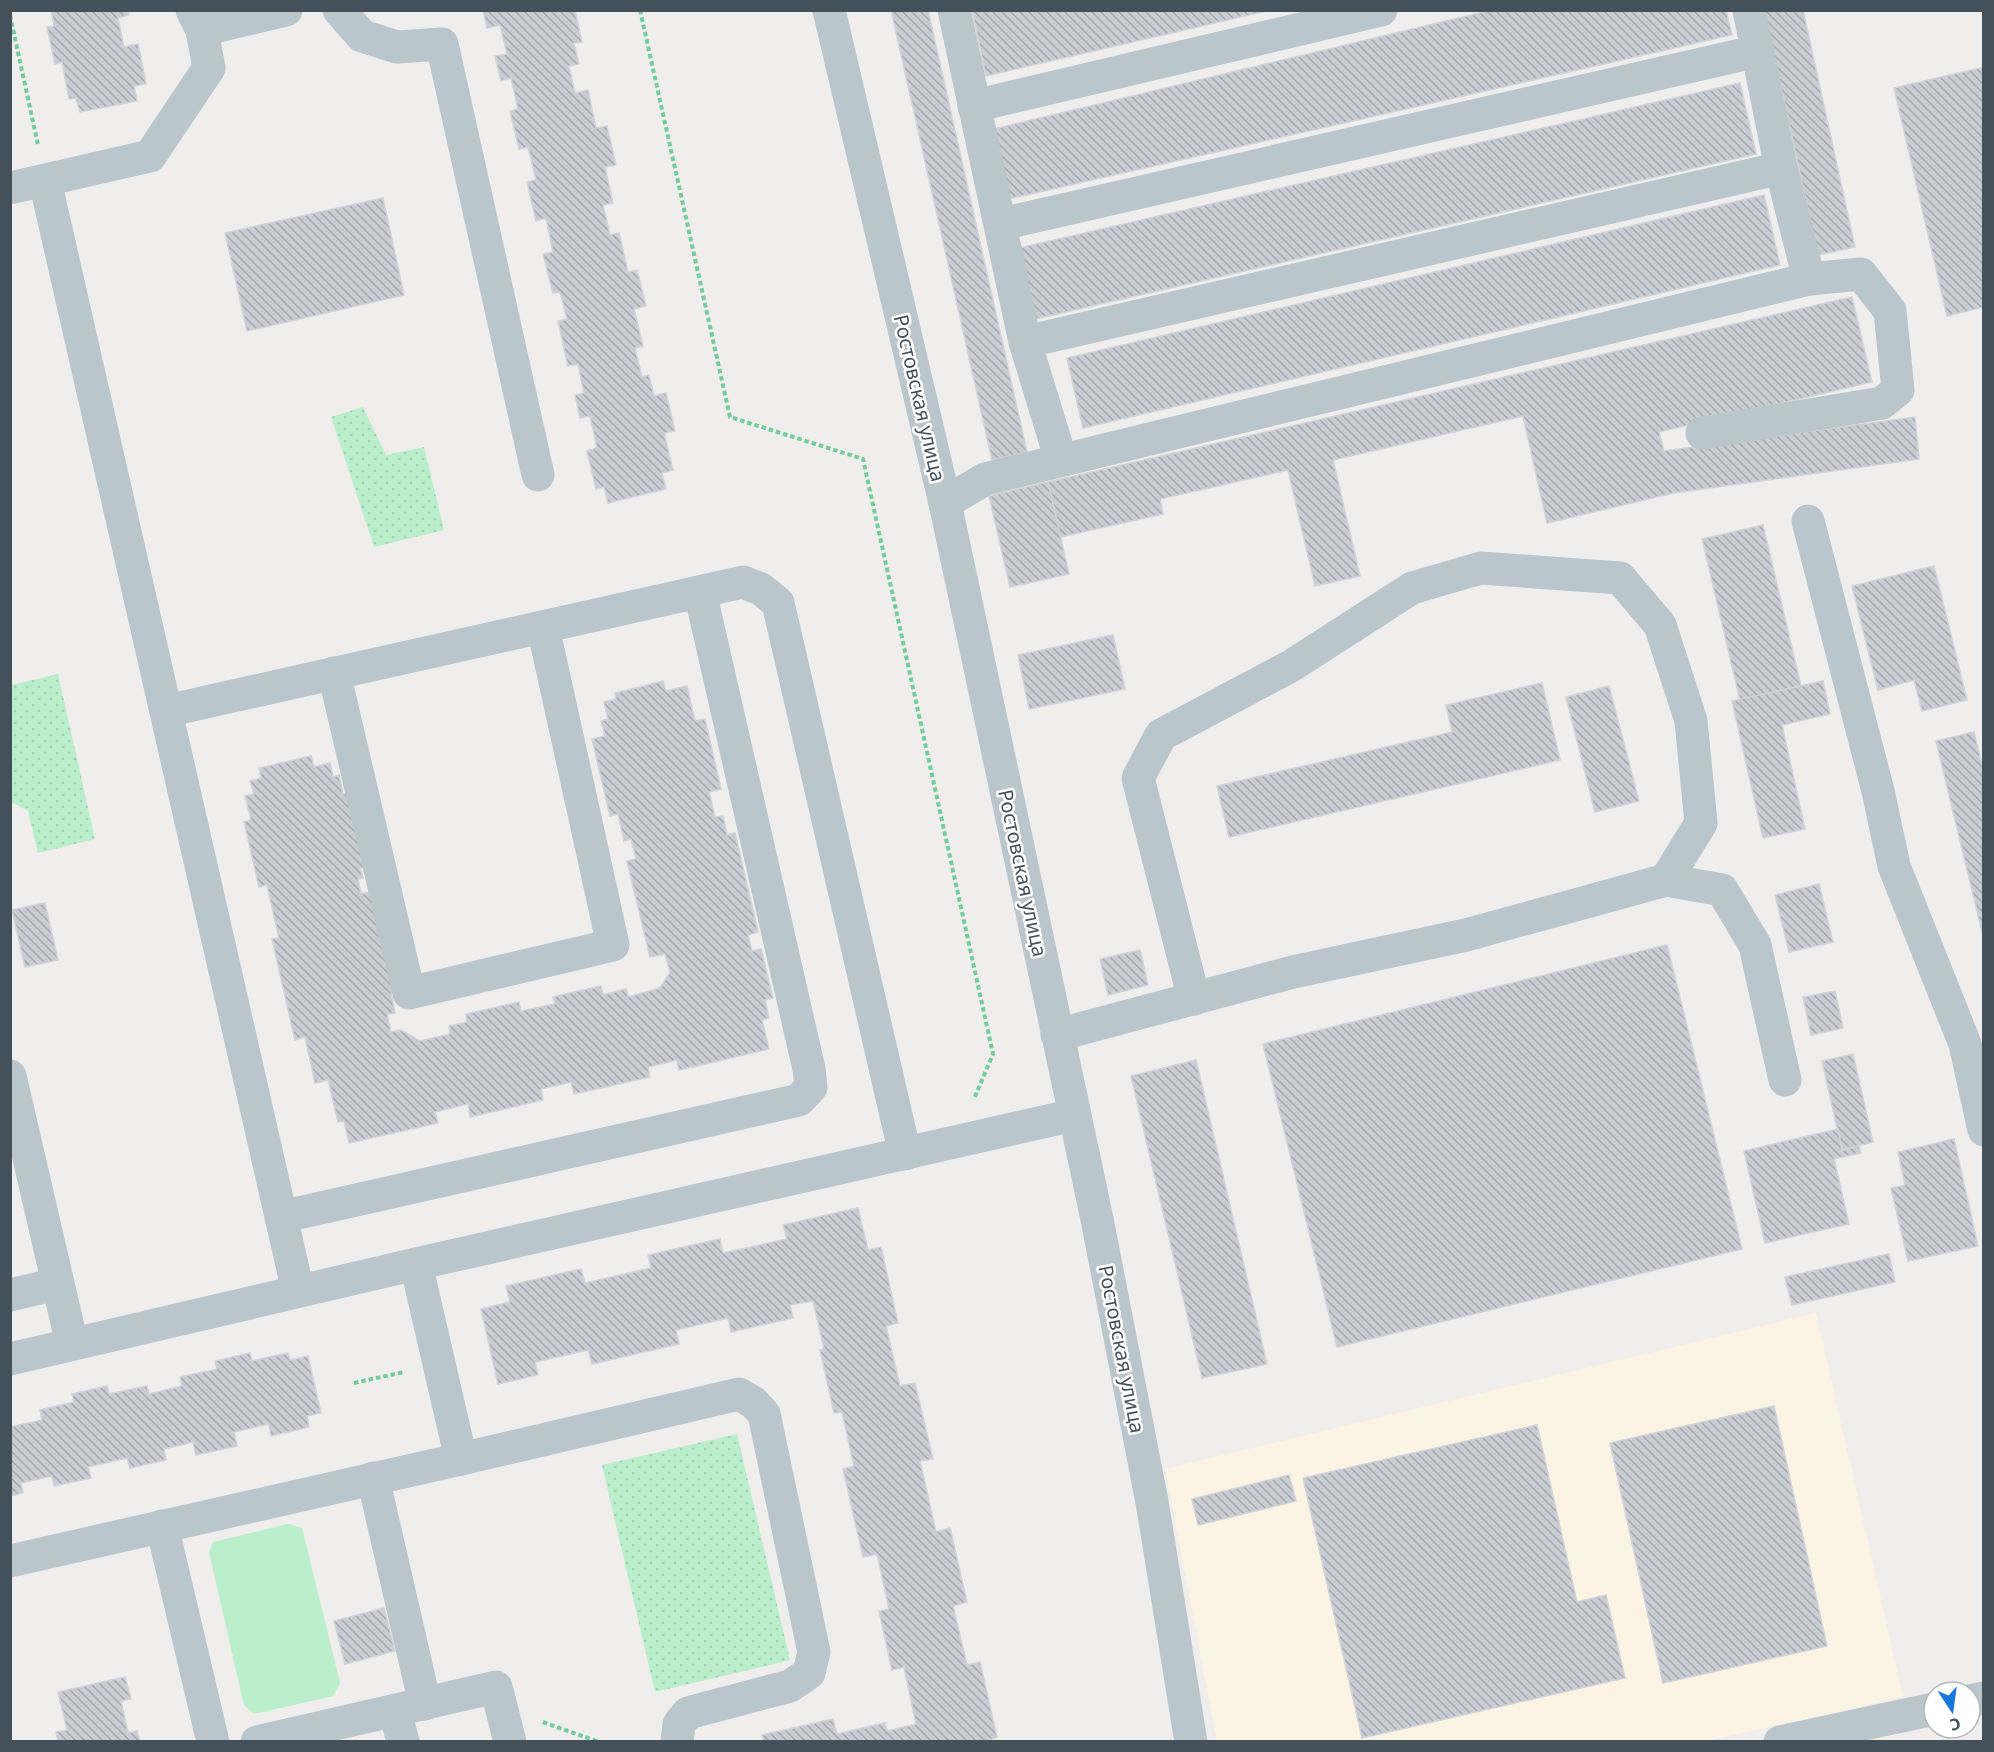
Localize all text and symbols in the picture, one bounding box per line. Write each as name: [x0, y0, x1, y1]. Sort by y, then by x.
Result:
street label: Ростовская улица: [888, 312, 952, 484]
street label: Ростовская улица: [992, 787, 1054, 959]
street label: Ростовская улица: [1092, 1263, 1152, 1435]
north arrow: [1922, 1680, 1982, 1740]
text: С: [1948, 1713, 1963, 1736]

